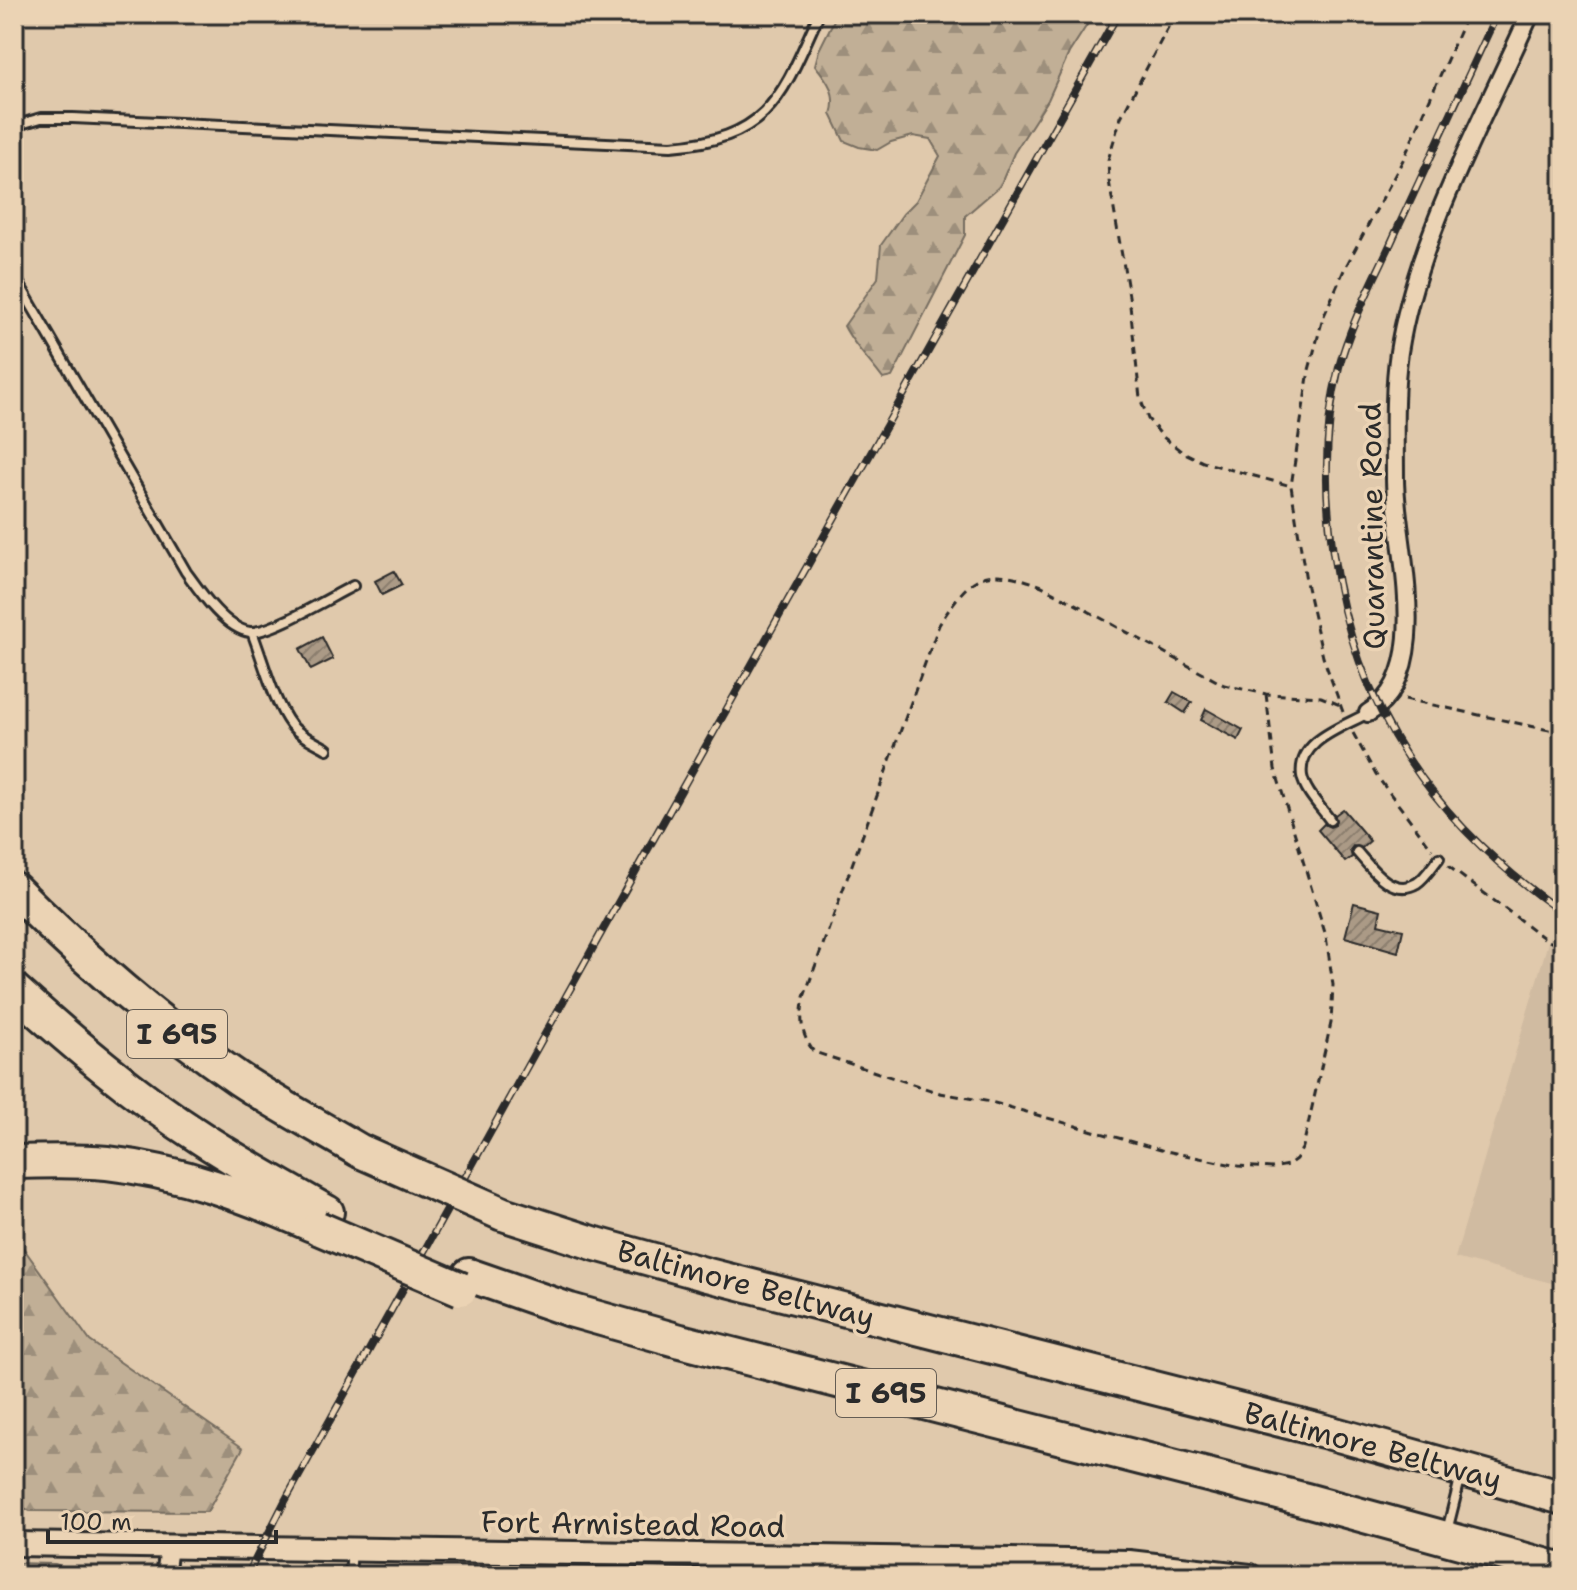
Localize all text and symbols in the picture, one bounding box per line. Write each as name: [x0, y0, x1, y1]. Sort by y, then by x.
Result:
street label: Quarantine Road: [1349, 402, 1395, 650]
road number: I 695: [127, 1010, 227, 1058]
street label: Baltimore Beltway: [613, 1230, 879, 1338]
road number: I 695: [836, 1369, 936, 1417]
street label: Baltimore Beltway: [1240, 1392, 1506, 1500]
scale bar: [48, 1494, 276, 1544]
street label: Fort Armistead Road: [480, 1501, 786, 1547]
text: 100 m: [60, 1506, 132, 1538]

